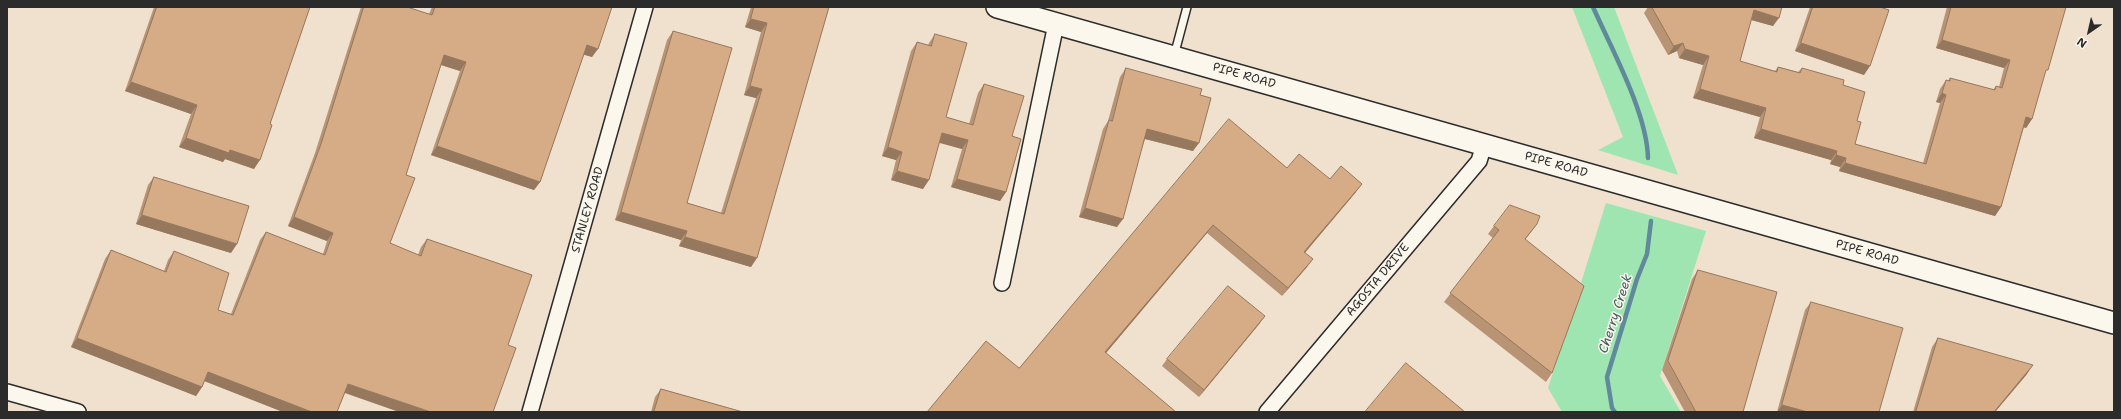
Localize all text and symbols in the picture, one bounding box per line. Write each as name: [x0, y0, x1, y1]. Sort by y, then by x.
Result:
north arrow: [2069, 12, 2109, 52]
text: N: [2074, 34, 2090, 51]
street label: PIPE ROAD: [1211, 60, 1277, 92]
street label: PIPE ROAD: [1523, 149, 1589, 181]
street label: STANLEY ROAD: [569, 165, 607, 255]
street label: PIPE ROAD: [1834, 237, 1900, 269]
street label: AGOSTA DRIVE: [1343, 241, 1413, 319]
water label: Cherry Creek: [1596, 273, 1636, 355]

